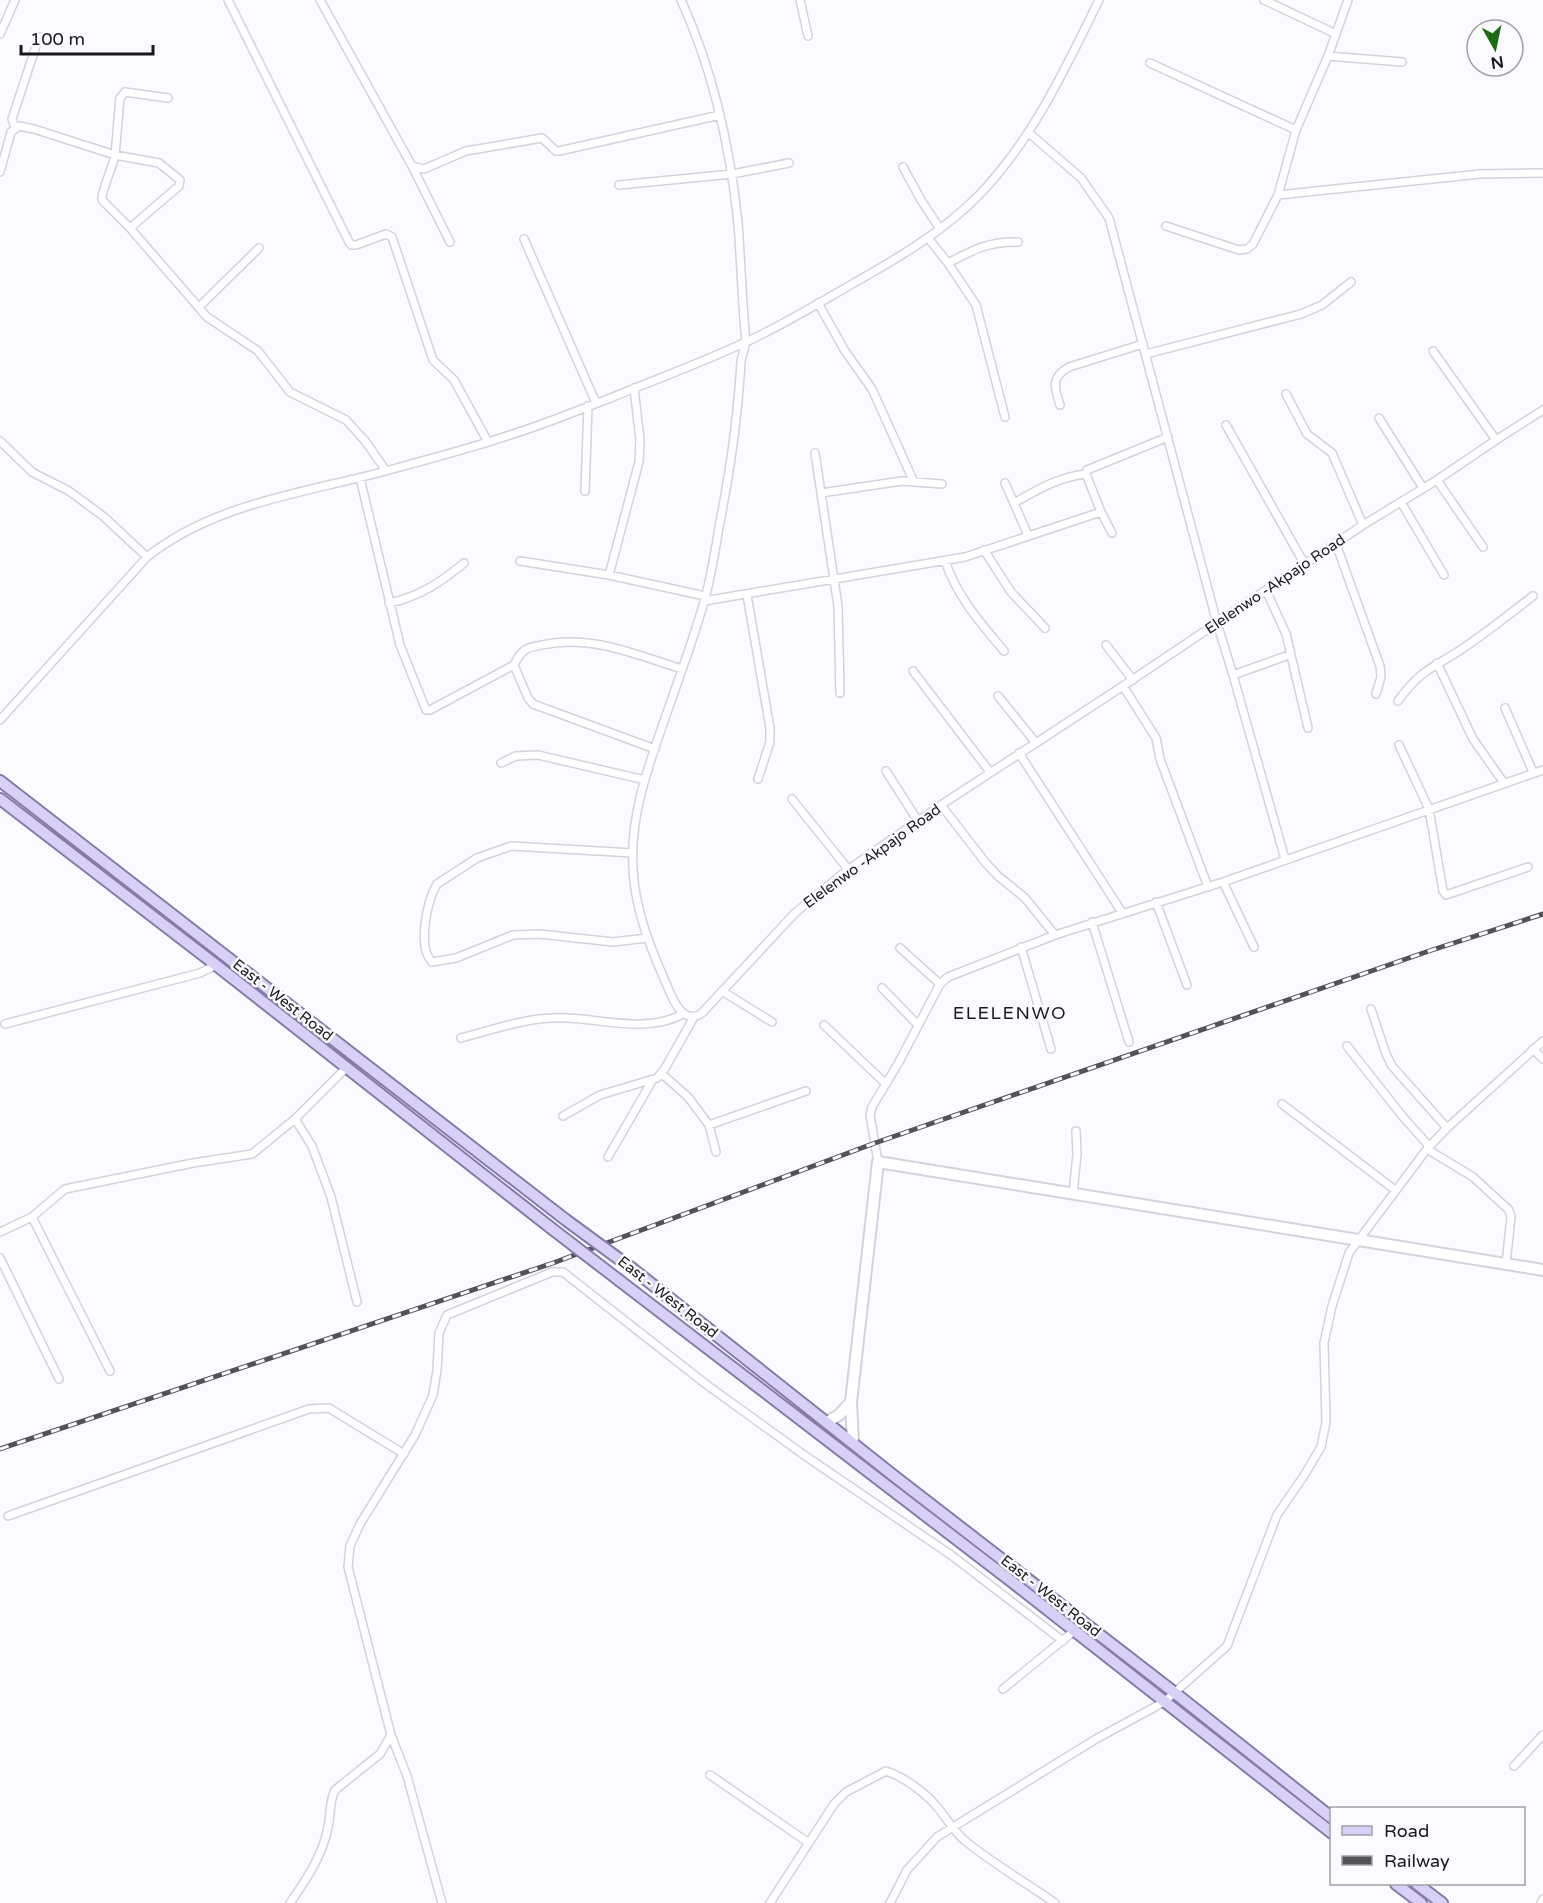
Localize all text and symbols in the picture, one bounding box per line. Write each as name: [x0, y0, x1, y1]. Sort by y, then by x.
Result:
scale bar: [21, 18, 153, 56]
north arrow: [1465, 18, 1525, 78]
text: 100 m: [30, 28, 85, 50]
text: N: [1489, 51, 1505, 73]
street label: Elelenwo -Akpajo Road: [1201, 530, 1349, 638]
street label: Elelenwo -Akpajo Road: [800, 800, 944, 912]
street label: East - West Road: [229, 955, 337, 1045]
district label: ELELENWO: [953, 1002, 1067, 1024]
street label: East - West Road: [614, 1252, 722, 1342]
street label: East - West Road: [997, 1551, 1105, 1641]
legend: [1330, 1807, 1525, 1885]
text: Road: [1384, 1820, 1429, 1842]
text: Railway: [1384, 1850, 1450, 1872]

